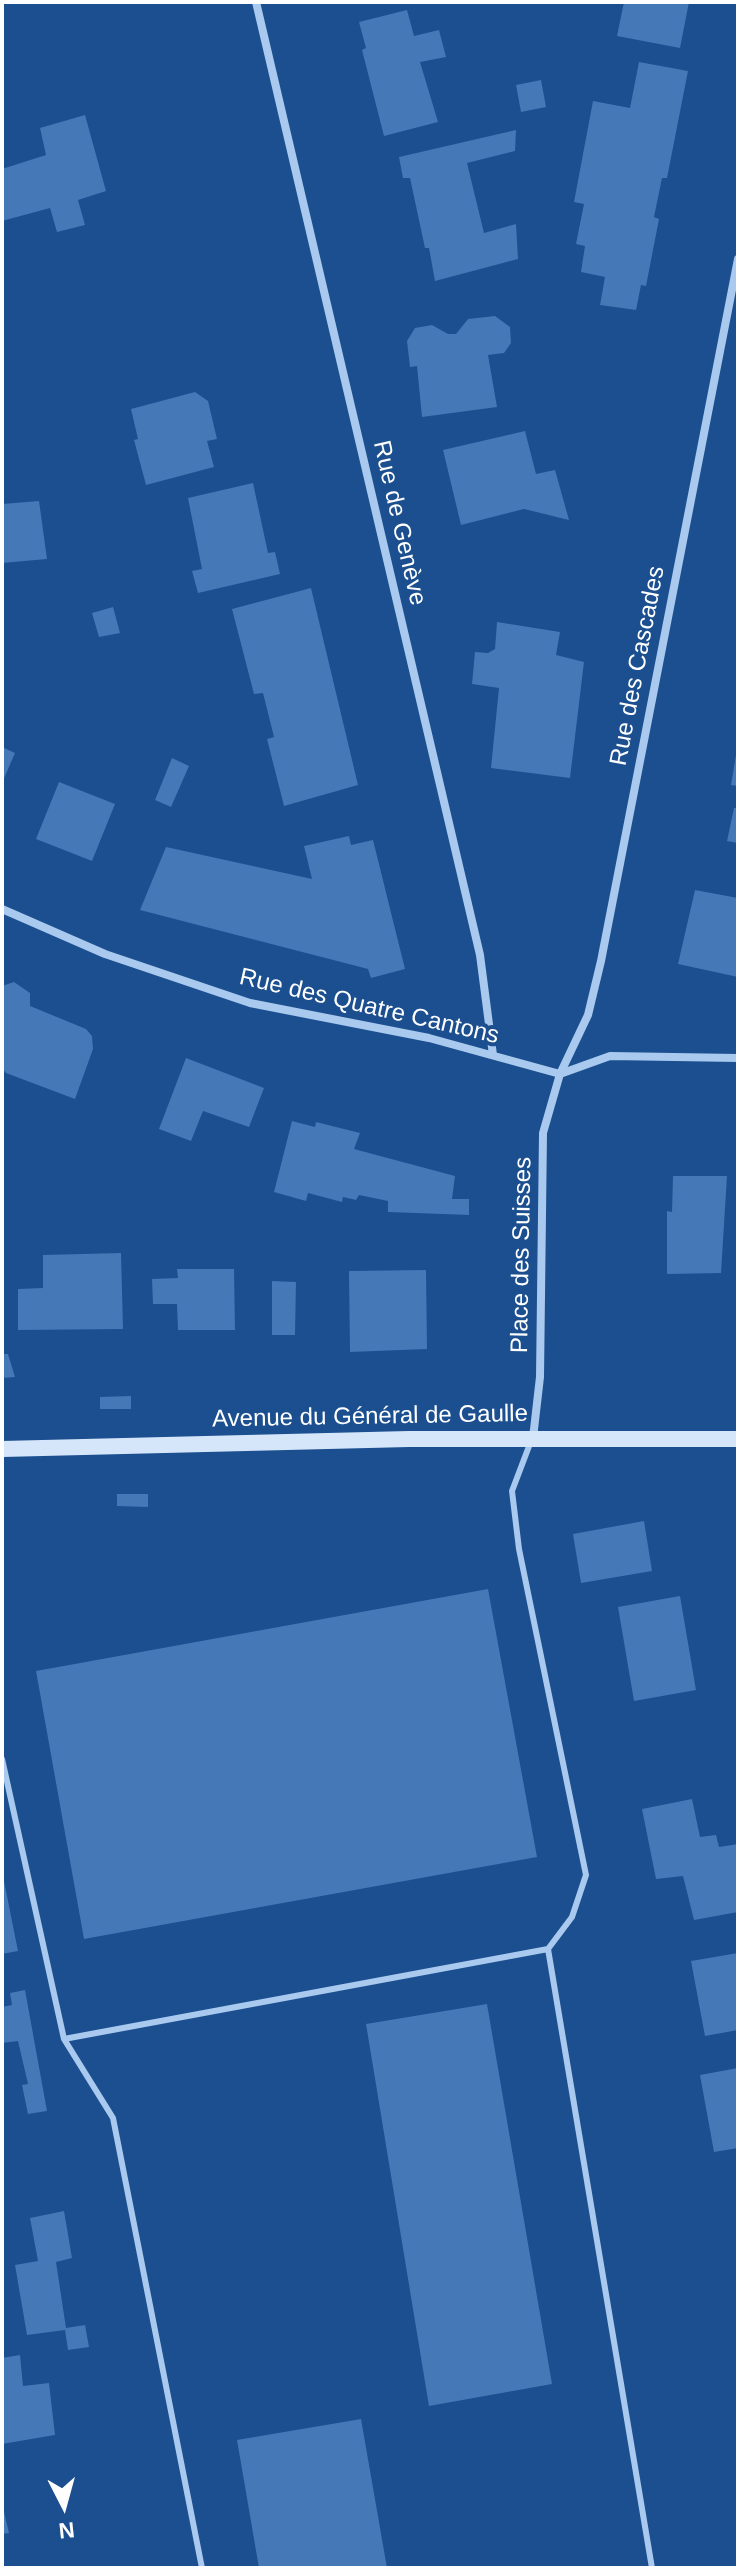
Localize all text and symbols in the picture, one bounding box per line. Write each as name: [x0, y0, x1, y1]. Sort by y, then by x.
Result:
street label: Rue de Genève: [366, 438, 432, 608]
street label: Rue des Cascades: [605, 564, 671, 768]
street label: Rue des Quatre Cantons: [236, 963, 502, 1051]
street label: Place des Suisses: [506, 1157, 538, 1353]
street label: Avenue du Général de Gaulle: [212, 1400, 528, 1434]
north arrow: [24, 2466, 104, 2546]
text: N: [57, 2517, 76, 2544]

